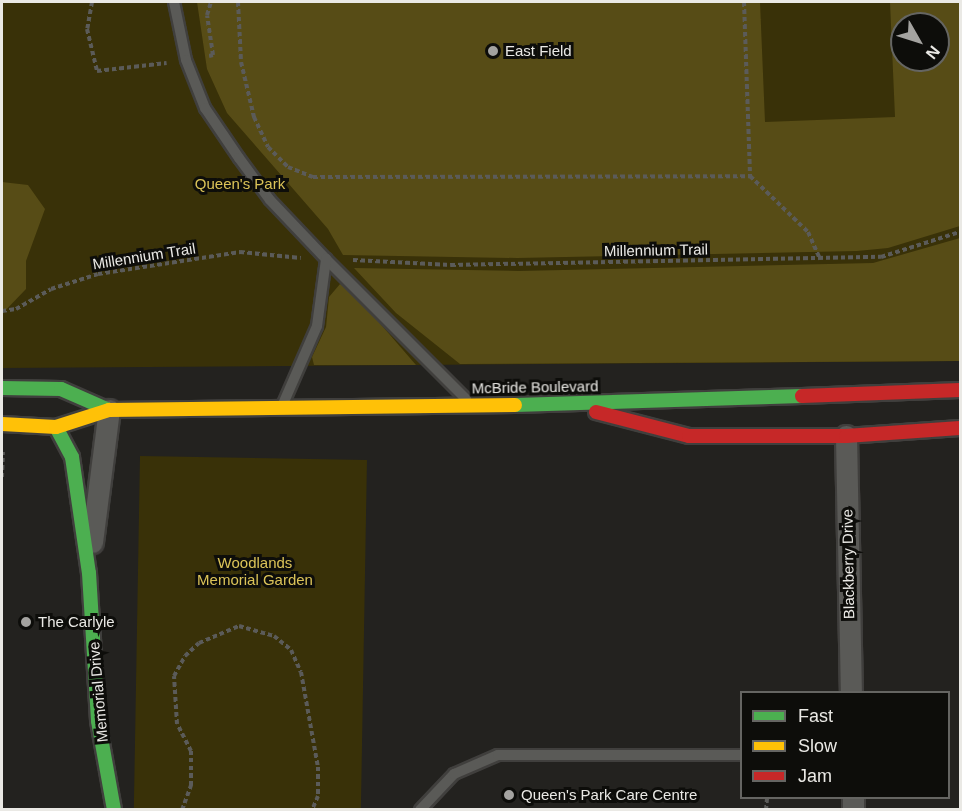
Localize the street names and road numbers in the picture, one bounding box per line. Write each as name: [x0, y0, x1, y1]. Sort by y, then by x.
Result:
street label: Millennium Trail: [91, 239, 197, 273]
street label: Millennium Trail: [604, 240, 708, 260]
street label: McBride Boulevard: [471, 377, 599, 397]
street label: Blackberry Drive: [838, 509, 858, 619]
street label: Memorial Drive: [85, 641, 111, 743]

